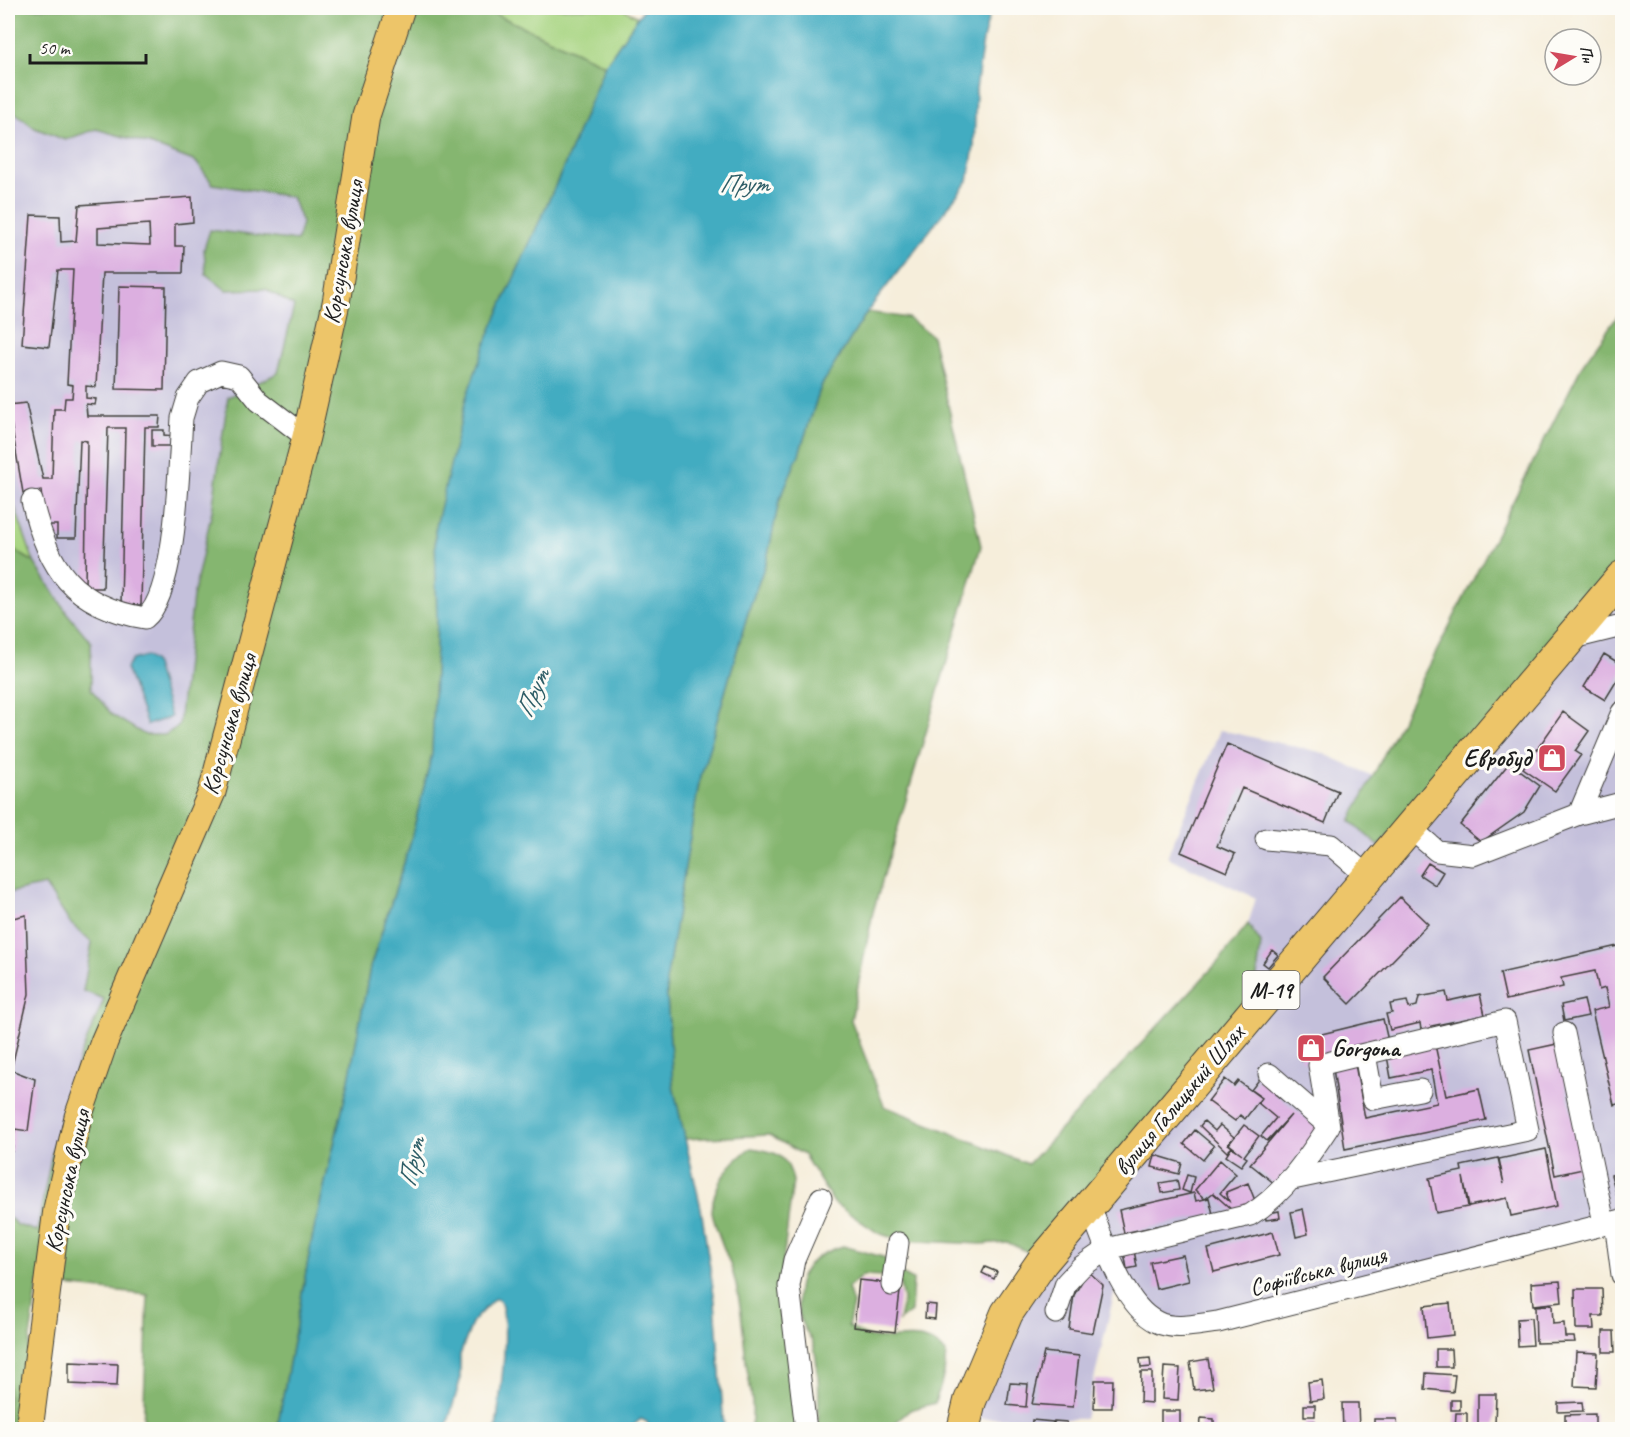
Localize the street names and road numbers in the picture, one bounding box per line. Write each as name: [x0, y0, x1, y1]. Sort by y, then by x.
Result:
street label: Корсунська вулиця: [316, 176, 371, 326]
street label: Корсунська вулиця: [195, 648, 264, 798]
road number: М-19: [1242, 971, 1300, 1009]
street label: вулиця Галицький Шлях: [1107, 1017, 1252, 1181]
street label: Корсунська вулиця: [37, 1105, 97, 1255]
street label: Софіївська вулиця: [1247, 1239, 1391, 1302]

